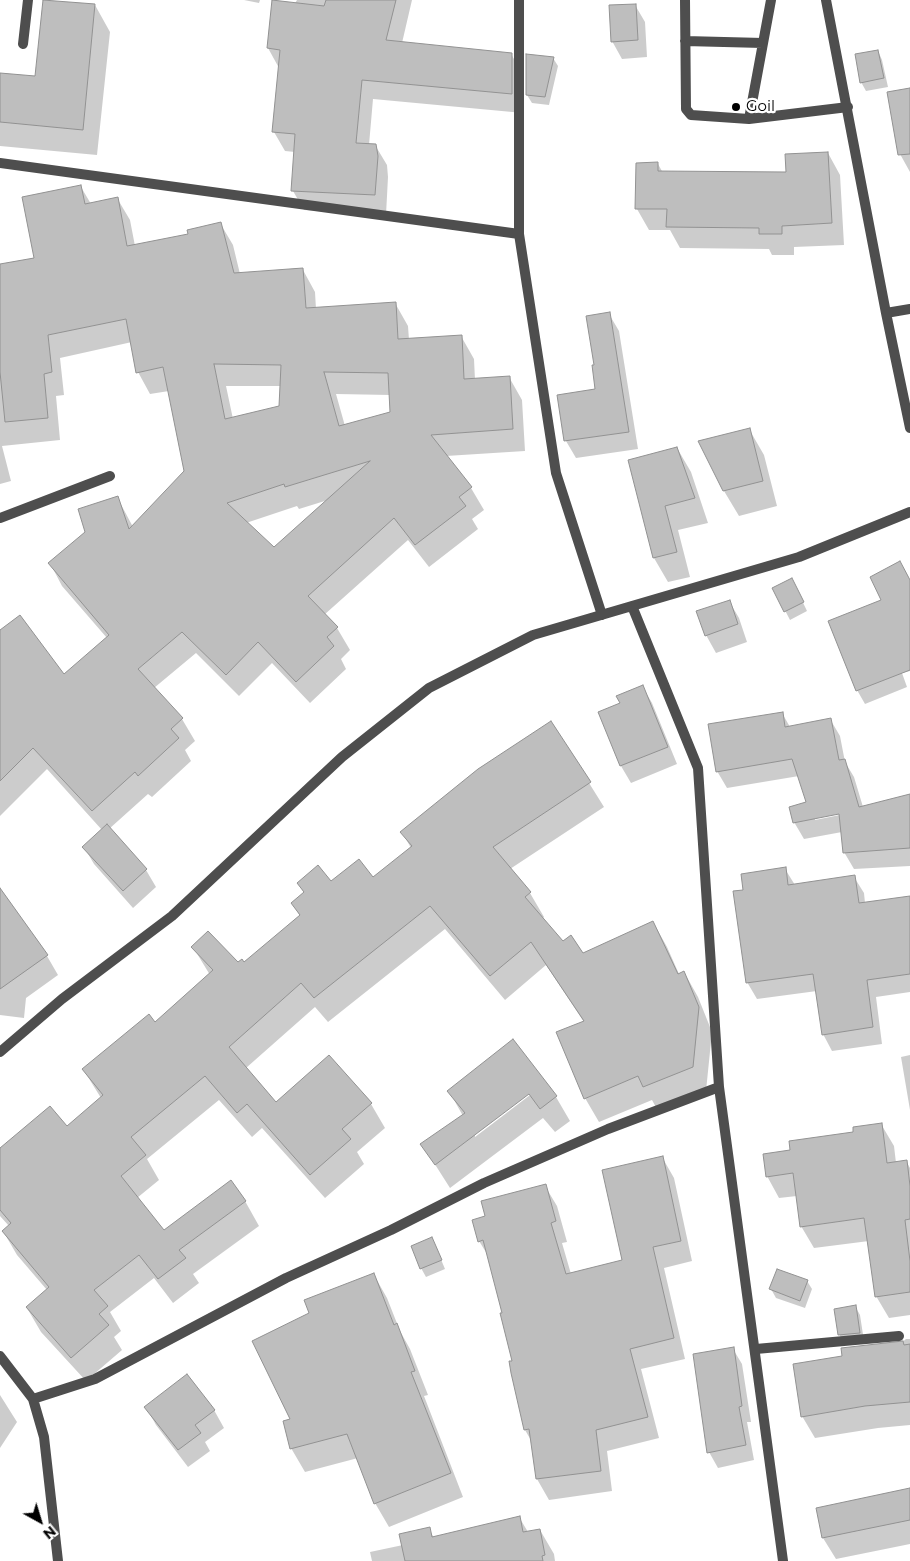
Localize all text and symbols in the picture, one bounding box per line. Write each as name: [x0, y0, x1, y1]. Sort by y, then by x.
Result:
place label: Goil: [746, 98, 775, 116]
marker: Goil: [730, 101, 742, 113]
north arrow: [15, 1496, 65, 1546]
text: N: [39, 1522, 59, 1543]

